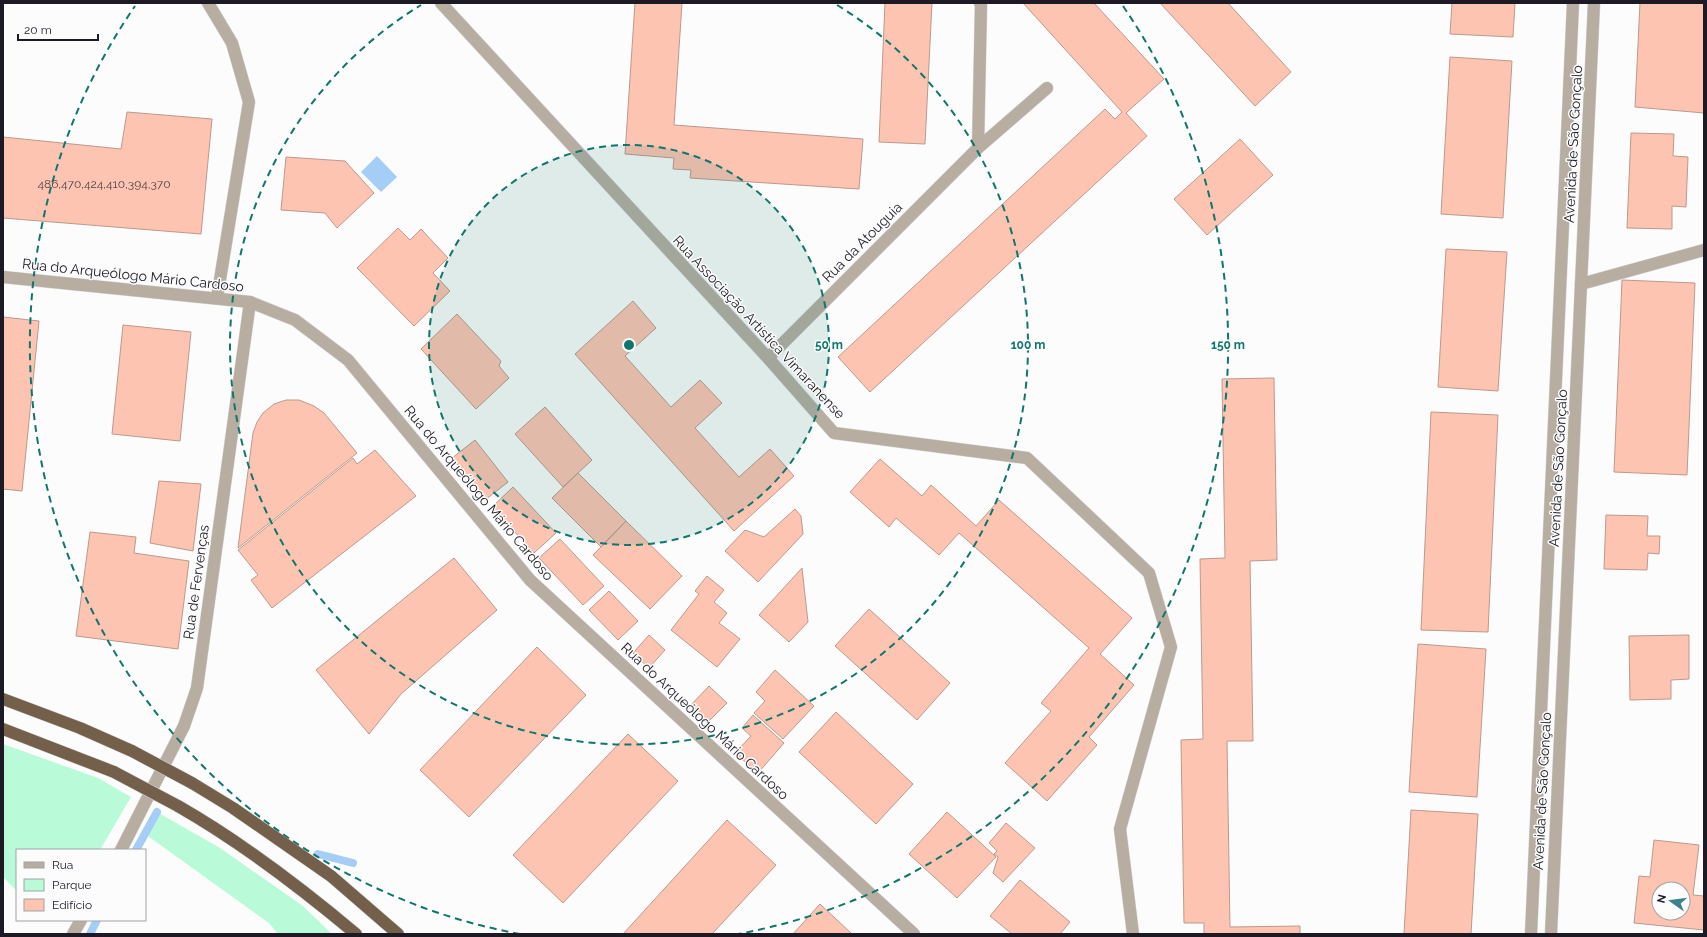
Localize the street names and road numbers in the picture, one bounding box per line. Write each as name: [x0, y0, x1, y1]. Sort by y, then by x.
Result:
street label: Avenida de São Gonçalo: [1561, 65, 1585, 223]
street label: Rua da Atouguia: [819, 199, 905, 285]
street label: Rua Associação Artística Vimaranense: [670, 232, 848, 422]
street label: Rua do Arqueólogo Mário Cardoso: [21, 255, 245, 295]
street label: Avenida de São Gonçalo: [1546, 389, 1570, 547]
street label: Rua do Arqueólogo Mário Cardoso: [401, 402, 557, 584]
street label: Rua de Fervenças: [180, 523, 212, 640]
street label: Rua do Arqueólogo Mário Cardoso: [618, 639, 792, 803]
street label: Avenida de São Gonçalo: [1530, 712, 1554, 870]

